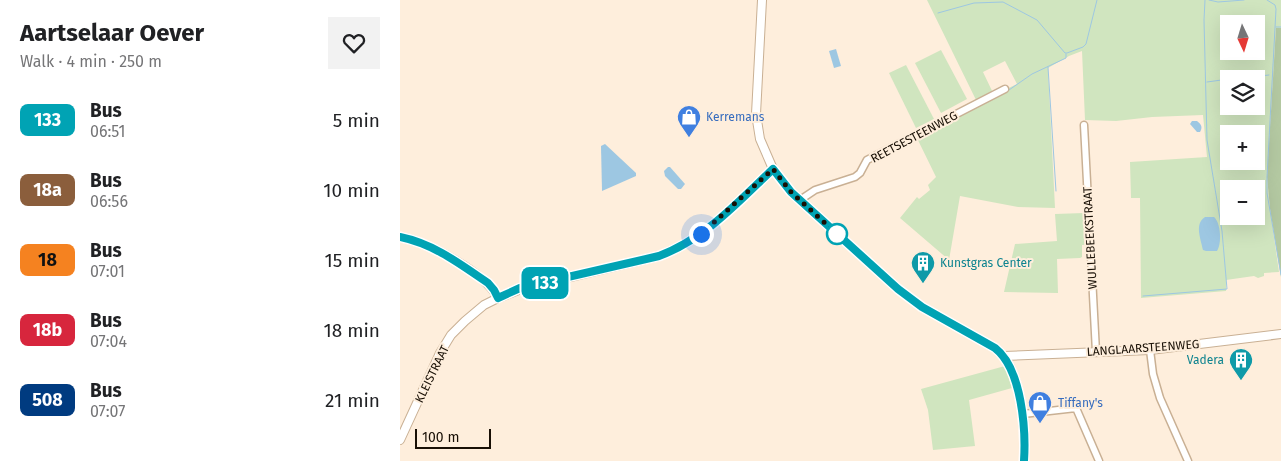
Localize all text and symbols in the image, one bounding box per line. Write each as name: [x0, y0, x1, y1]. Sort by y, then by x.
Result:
north arrow: [1220, 15, 1265, 60]
map controls: [1220, 15, 1265, 225]
button: heart: [328, 17, 380, 69]
text: Aartselaar Oever: [20, 19, 204, 47]
text: Walk · 4 min · 250 m: [20, 52, 162, 71]
button: layers: [1220, 70, 1265, 115]
text: Bus: [90, 99, 122, 122]
shop icon: Kerremans: [676, 104, 702, 138]
street label: REETSESTEENWEG: [868, 108, 960, 166]
text: 133: [34, 109, 61, 131]
text: 5 min: [333, 109, 380, 132]
place label: Kerremans: [706, 110, 765, 124]
text: 06:51: [90, 122, 126, 141]
button: +: [1220, 125, 1265, 170]
text: Bus: [90, 169, 122, 192]
text: 18a: [33, 179, 62, 201]
text: 10 min: [323, 179, 380, 202]
button: −: [1220, 180, 1265, 225]
street label: WULLEBEEKSTRAAT: [1080, 186, 1100, 290]
text: 06:56: [90, 192, 128, 211]
your location: [689, 222, 714, 247]
unlabelled marker: [826, 223, 848, 245]
text: Bus: [90, 239, 122, 262]
text: 18: [38, 249, 57, 271]
text: 15 min: [324, 249, 380, 272]
building icon: Kunstgras Center: [910, 250, 936, 284]
place label: Kunstgras Center: [940, 256, 1032, 270]
text: 07:01: [90, 262, 125, 281]
line badge: 133: [516, 267, 574, 299]
text: 133: [531, 272, 559, 294]
text: Bus: [90, 309, 122, 332]
text: 18b: [33, 319, 62, 341]
text: 18 min: [323, 319, 380, 342]
text: 07:04: [90, 332, 127, 351]
street label: LANGLAARSTEENWEG: [1086, 337, 1200, 359]
street label: KLEISTRAAT: [412, 342, 452, 405]
building icon: Vadera: [1228, 347, 1254, 381]
place label: Vadera: [1187, 353, 1224, 367]
text: Bus: [90, 379, 122, 402]
text: 508: [32, 389, 63, 411]
text: 21 min: [325, 389, 380, 412]
shop icon: Tiffany's: [1027, 390, 1053, 424]
place label: Tiffany's: [1058, 396, 1103, 410]
text: 07:07: [90, 402, 125, 421]
scale bar: [415, 426, 491, 449]
text: 100 m: [422, 429, 459, 446]

